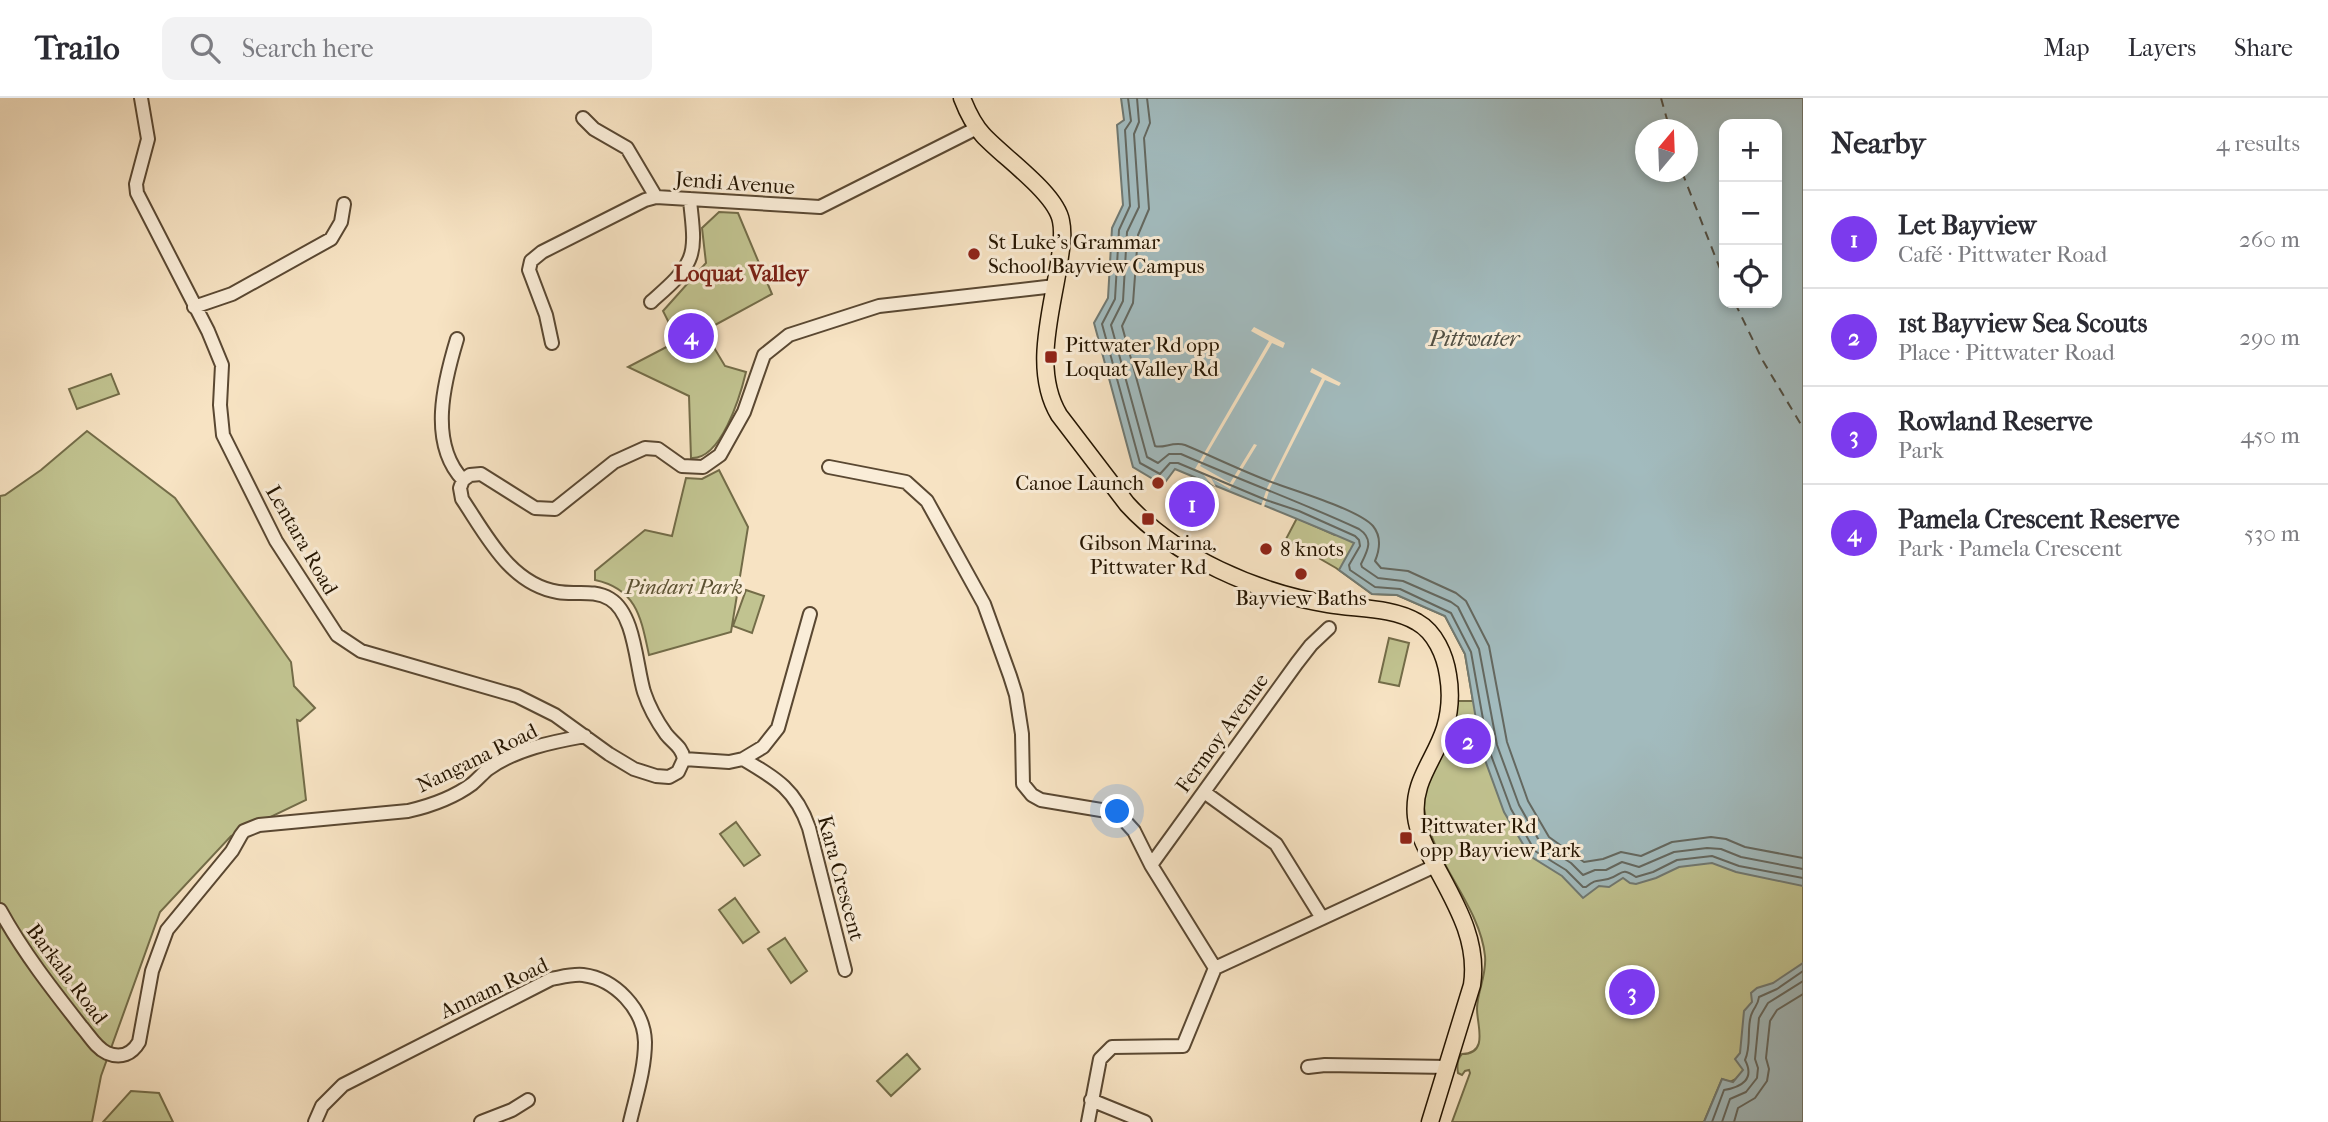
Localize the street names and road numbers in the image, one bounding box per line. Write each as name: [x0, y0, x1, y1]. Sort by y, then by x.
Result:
street label: Jendi Avenue: [672, 167, 796, 199]
street label: Lentara Road: [261, 481, 343, 599]
street label: Fermoy Avenue: [1171, 669, 1273, 797]
street label: Nangana Road: [413, 718, 542, 798]
street label: Kara Crescent: [813, 813, 869, 944]
street label: Barkala Road: [22, 919, 113, 1029]
street label: Annam Road: [435, 952, 552, 1024]

